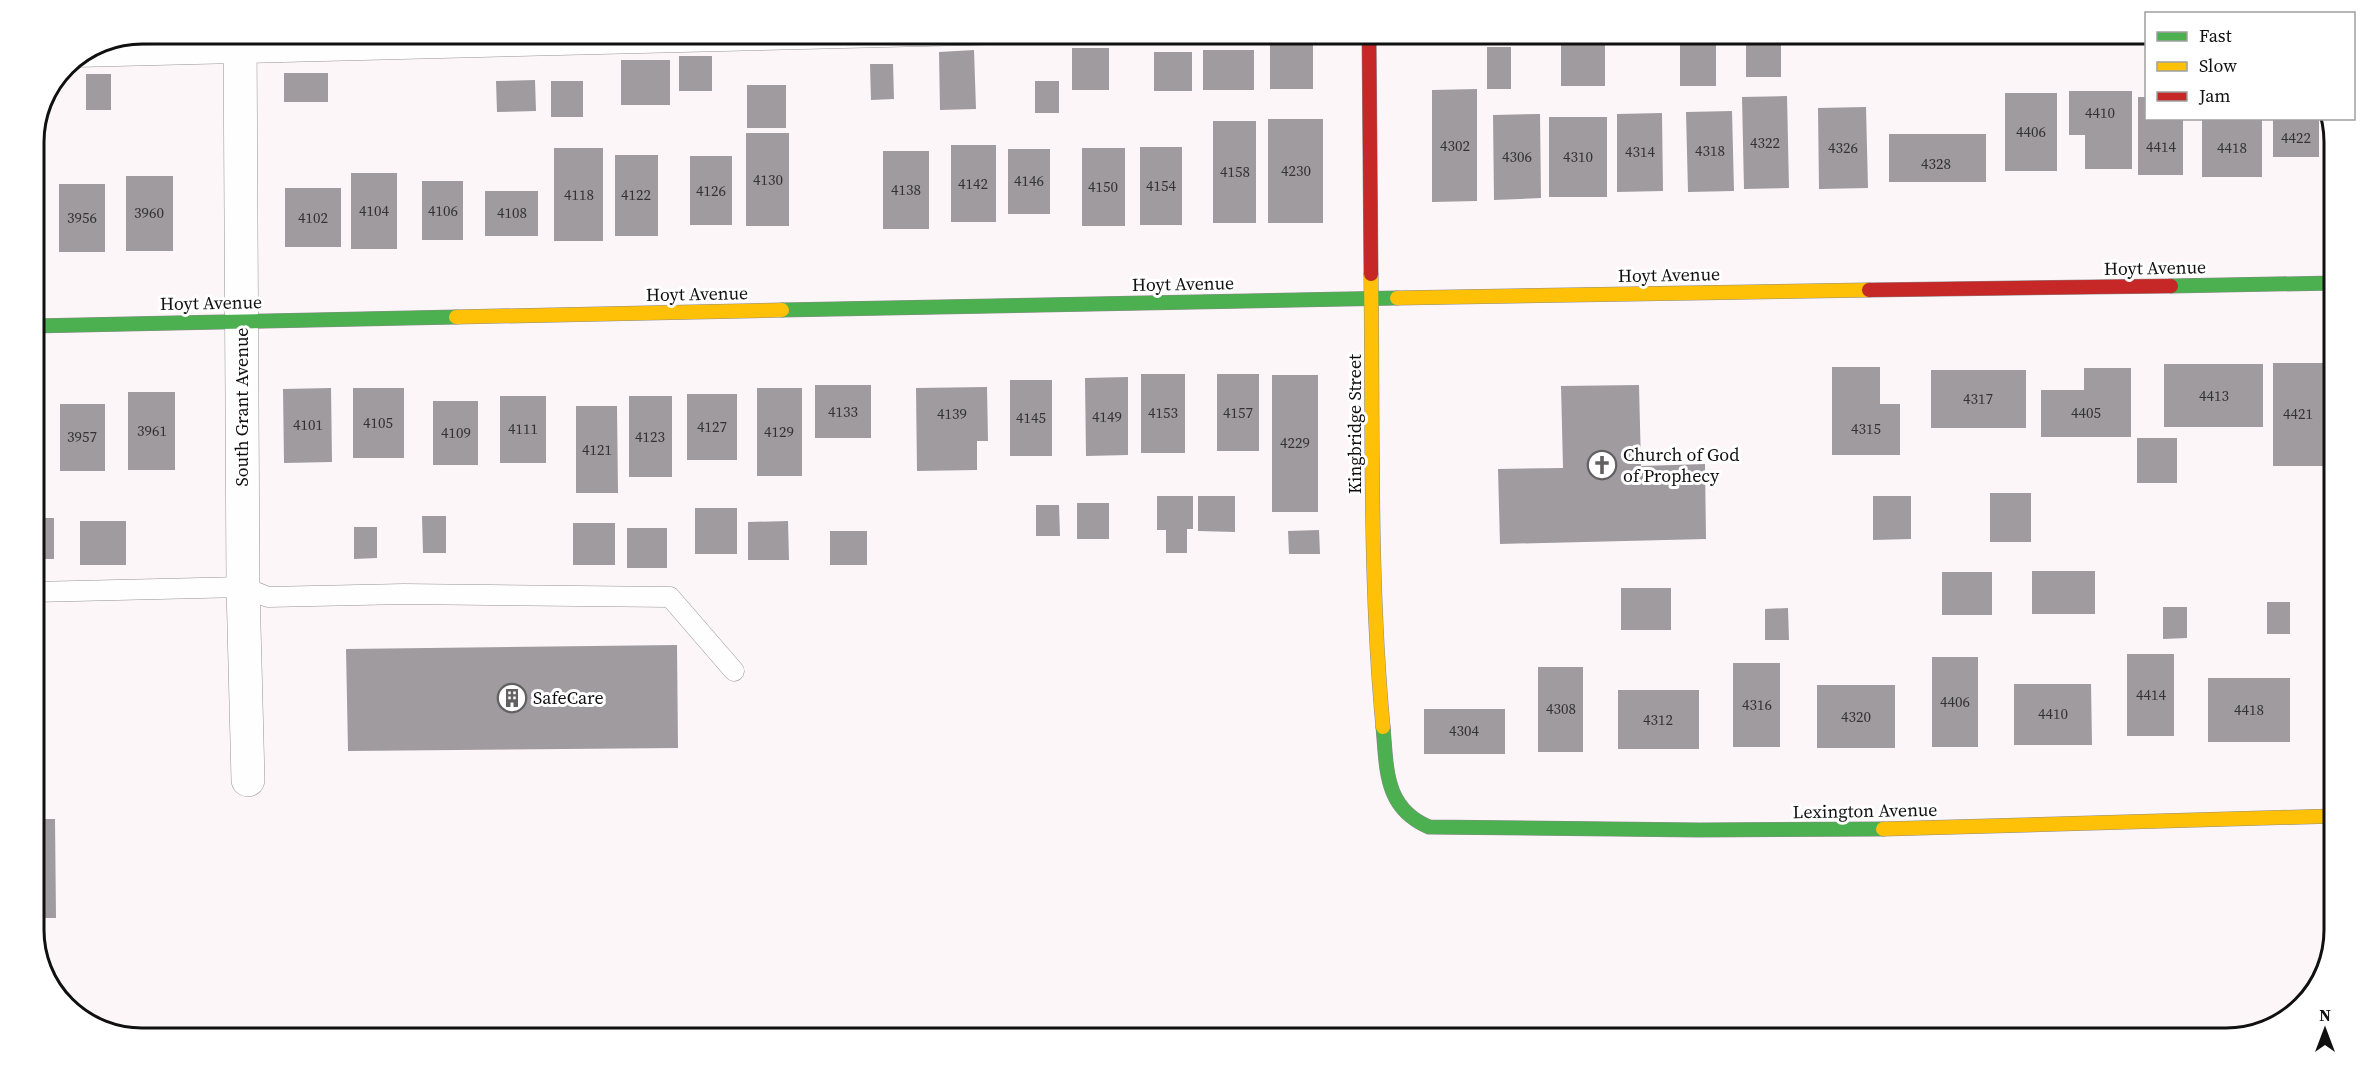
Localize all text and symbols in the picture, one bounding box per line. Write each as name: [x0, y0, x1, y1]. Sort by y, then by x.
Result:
legend: [2145, 12, 2355, 120]
text: Fast: [2199, 23, 2232, 48]
text: Slow: [2199, 53, 2237, 78]
text: Jam: [2198, 83, 2231, 108]
house number: 4410: [2085, 102, 2115, 123]
house number: 4406: [2016, 121, 2046, 142]
house number: 4422: [2281, 127, 2311, 148]
house number: 4322: [1750, 132, 1780, 153]
house number: 4302: [1440, 135, 1470, 156]
house number: 4414: [2146, 136, 2176, 157]
house number: 4326: [1828, 137, 1858, 158]
house number: 4418: [2217, 137, 2247, 158]
house number: 4318: [1695, 140, 1725, 161]
house number: 4314: [1625, 141, 1655, 162]
house number: 4306: [1502, 146, 1532, 167]
house number: 4310: [1563, 146, 1593, 167]
house number: 4328: [1921, 153, 1951, 174]
house number: 4230: [1281, 160, 1311, 181]
house number: 4158: [1220, 161, 1250, 182]
house number: 4130: [753, 169, 783, 190]
house number: 4146: [1014, 170, 1044, 191]
house number: 4142: [958, 173, 988, 194]
house number: 4154: [1146, 175, 1176, 196]
house number: 4150: [1088, 176, 1118, 197]
house number: 4138: [891, 179, 921, 200]
house number: 4126: [696, 180, 726, 201]
house number: 4118: [564, 184, 594, 205]
house number: 4122: [621, 184, 651, 205]
house number: 4104: [359, 200, 389, 221]
house number: 4106: [428, 200, 458, 221]
house number: 3960: [134, 202, 164, 223]
house number: 4108: [497, 202, 527, 223]
house number: 3956: [67, 207, 97, 228]
house number: 4102: [298, 207, 328, 228]
street label: Hoyt Avenue: [2104, 254, 2206, 281]
street label: Hoyt Avenue: [1618, 261, 1720, 288]
street label: Hoyt Avenue: [1132, 270, 1234, 297]
street label: Hoyt Avenue: [646, 280, 748, 307]
street label: Hoyt Avenue: [160, 289, 262, 316]
street label: South Grant Avenue: [229, 328, 254, 487]
street label: Kingbridge Street: [1342, 354, 1367, 494]
house number: 4413: [2199, 385, 2229, 406]
house number: 4317: [1963, 388, 1993, 409]
house number: 4133: [828, 401, 858, 422]
house number: 4153: [1148, 402, 1178, 423]
house number: 4157: [1223, 402, 1253, 423]
house number: 4405: [2071, 402, 2101, 423]
house number: 4139: [937, 403, 967, 424]
house number: 4421: [2283, 403, 2313, 424]
house number: 4149: [1092, 406, 1122, 427]
house number: 4145: [1016, 407, 1046, 428]
house number: 4105: [363, 412, 393, 433]
house number: 4101: [293, 414, 323, 435]
house number: 4127: [697, 416, 727, 437]
house number: 4111: [508, 418, 538, 439]
house number: 4315: [1851, 418, 1881, 439]
house number: 3961: [137, 420, 167, 441]
house number: 4129: [764, 421, 794, 442]
house number: 4109: [441, 422, 471, 443]
house number: 3957: [67, 426, 97, 447]
house number: 4123: [635, 426, 665, 447]
house number: 4229: [1280, 432, 1310, 453]
house number: 4121: [582, 439, 612, 460]
place label: Church of God of Prophecy: [1623, 442, 1739, 488]
church icon: Church of God of Prophecy: [1586, 449, 1618, 481]
building icon: SafeCare: [496, 682, 528, 714]
house number: 4414: [2136, 684, 2166, 705]
place label: SafeCare: [533, 685, 604, 710]
house number: 4406: [1940, 691, 1970, 712]
house number: 4316: [1742, 694, 1772, 715]
house number: 4308: [1546, 698, 1576, 719]
house number: 4418: [2234, 699, 2264, 720]
house number: 4410: [2038, 703, 2068, 724]
house number: 4320: [1841, 706, 1871, 727]
house number: 4312: [1643, 709, 1673, 730]
house number: 4304: [1449, 720, 1479, 741]
street label: Lexington Avenue: [1792, 797, 1938, 824]
north arrow: [2295, 1000, 2355, 1060]
text: N: [2319, 1004, 2331, 1026]

